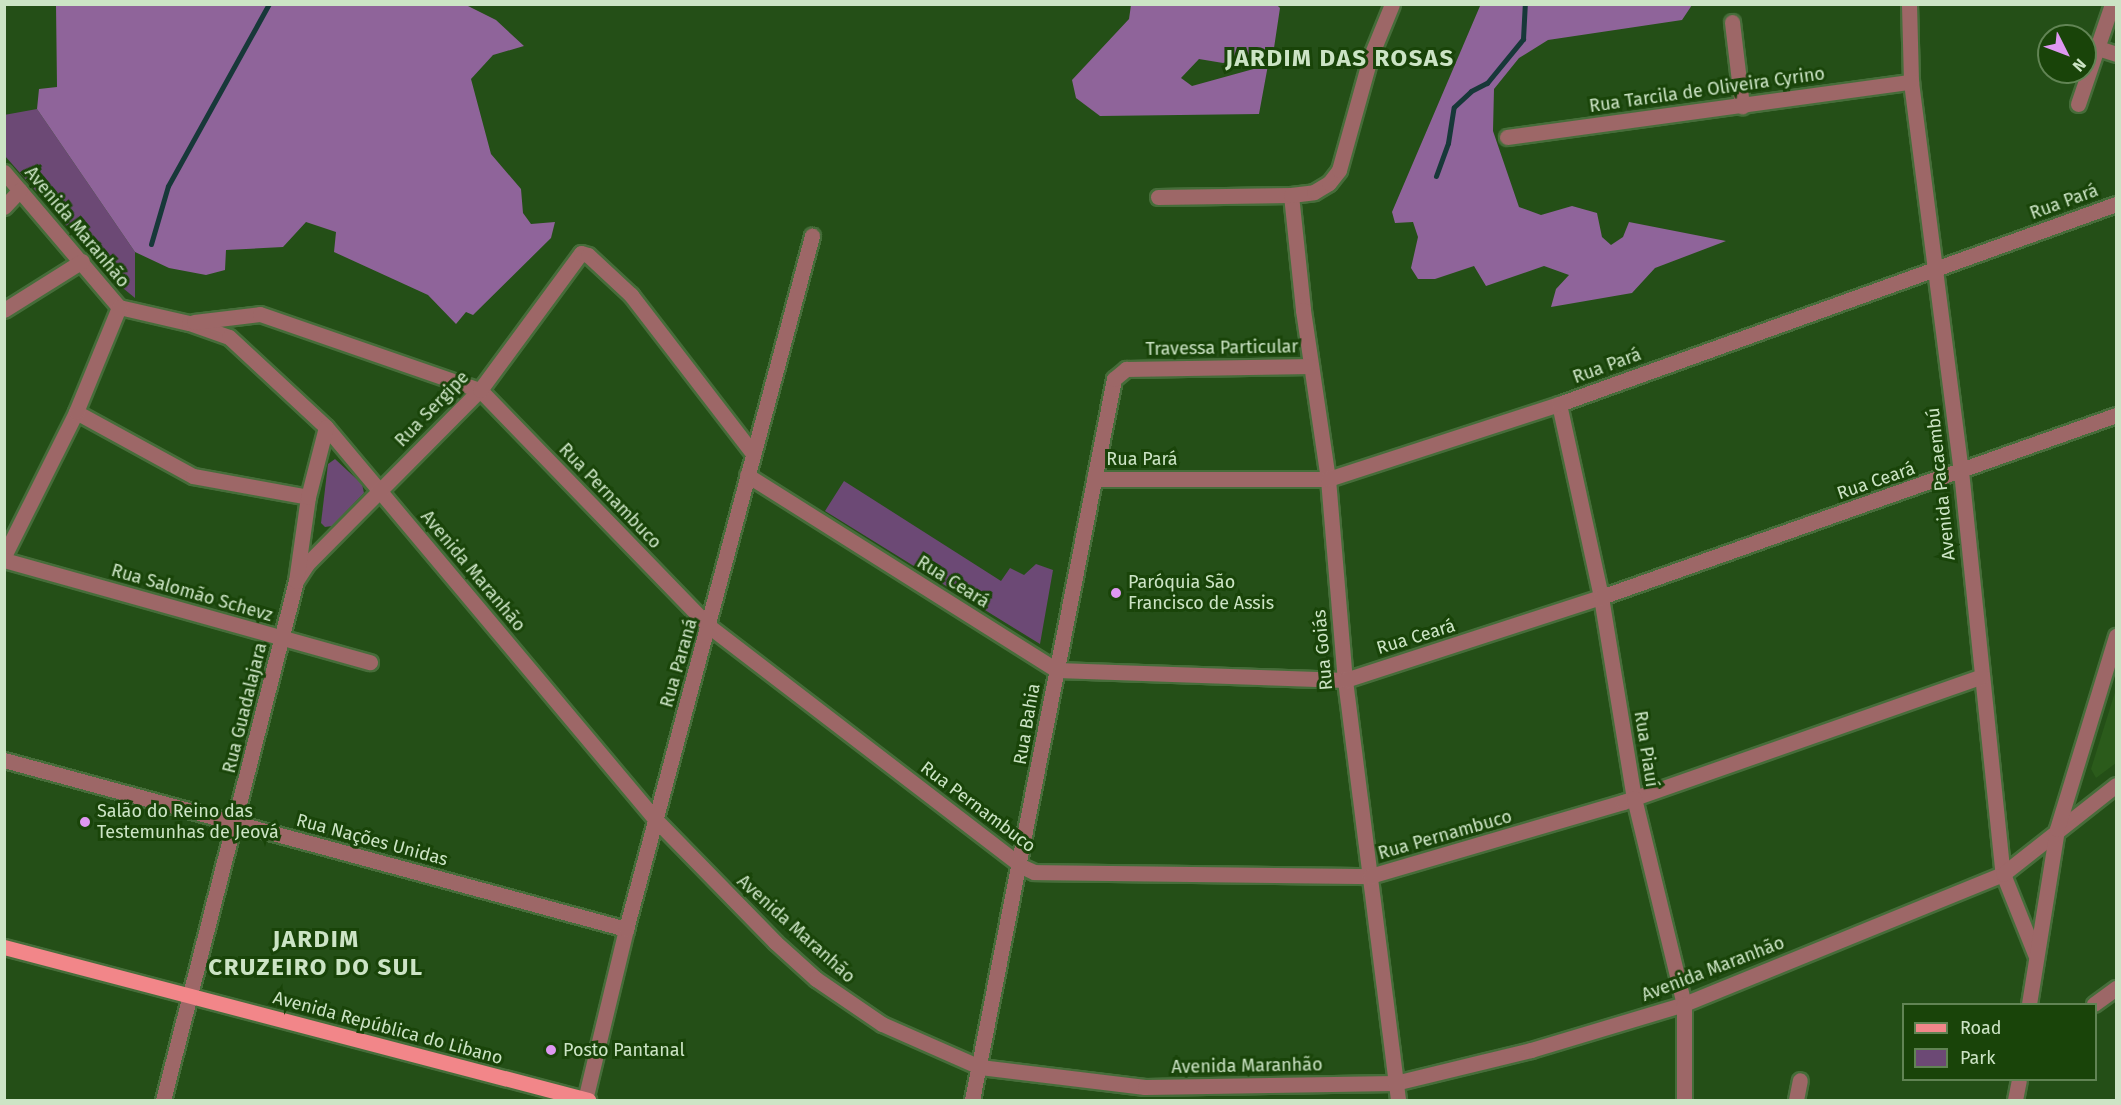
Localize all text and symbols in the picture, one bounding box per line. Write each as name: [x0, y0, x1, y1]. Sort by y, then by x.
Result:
north arrow: [2037, 24, 2097, 84]
district label: JARDIM DAS ROSAS: [1225, 45, 1455, 73]
text: N: [2069, 55, 2090, 75]
street label: Rua Tarcila de Oliveira Cyrino: [1588, 63, 1826, 117]
street label: Avenida Maranhão: [20, 162, 134, 292]
street label: Rua Pará: [2027, 180, 2101, 224]
street label: Travessa Particular: [1145, 336, 1299, 360]
street label: Rua Pará: [1570, 344, 1644, 388]
street label: Rua Sergipe: [390, 367, 474, 451]
street label: Avenida Pacaembú: [1922, 406, 1960, 562]
street label: Rua Pernambuco: [554, 439, 666, 553]
street label: Rua Pará: [1106, 448, 1178, 470]
street label: Rua Ceará: [1834, 458, 1918, 504]
street label: Avenida Maranhão: [416, 506, 530, 636]
street label: Rua Ceará: [913, 551, 993, 613]
street label: Rua Salomão Schevz: [109, 560, 275, 626]
place label: Paróquia São Francisco de Assis: [1128, 572, 1274, 614]
marker: Paróquia São Francisco de Assis: [1109, 586, 1123, 600]
street label: Rua Goiás: [1309, 609, 1337, 691]
street label: Rua Ceará: [1374, 615, 1458, 659]
street label: Rua Paraná: [656, 616, 702, 710]
street label: Rua Guadalajara: [218, 641, 272, 775]
street label: Rua Bahia: [1009, 682, 1045, 766]
street label: Rua Piauí: [1629, 709, 1663, 789]
street label: Rua Pernambuco: [916, 757, 1040, 857]
place label: Salão do Reino das Testemunhas de Jeová: [97, 801, 279, 844]
street label: Rua Pernambuco: [1376, 806, 1514, 864]
street label: Rua Nações Unidas: [294, 809, 450, 871]
marker: Salão do Reino das Testemunhas de Jeová: [78, 815, 92, 829]
street label: Avenida Maranhão: [733, 870, 859, 988]
district label: JARDIM CRUZEIRO DO SUL: [208, 926, 424, 982]
street label: Avenida Maranhão: [1639, 932, 1787, 1006]
street label: Avenida República do Libano: [271, 987, 505, 1069]
legend: [1902, 1003, 2097, 1081]
text: Road: [1960, 1017, 2002, 1039]
place label: Posto Pantanal: [563, 1039, 685, 1061]
marker: Posto Pantanal: [544, 1043, 558, 1057]
text: Park: [1960, 1047, 1995, 1069]
street label: Avenida Maranhão: [1171, 1054, 1323, 1078]

